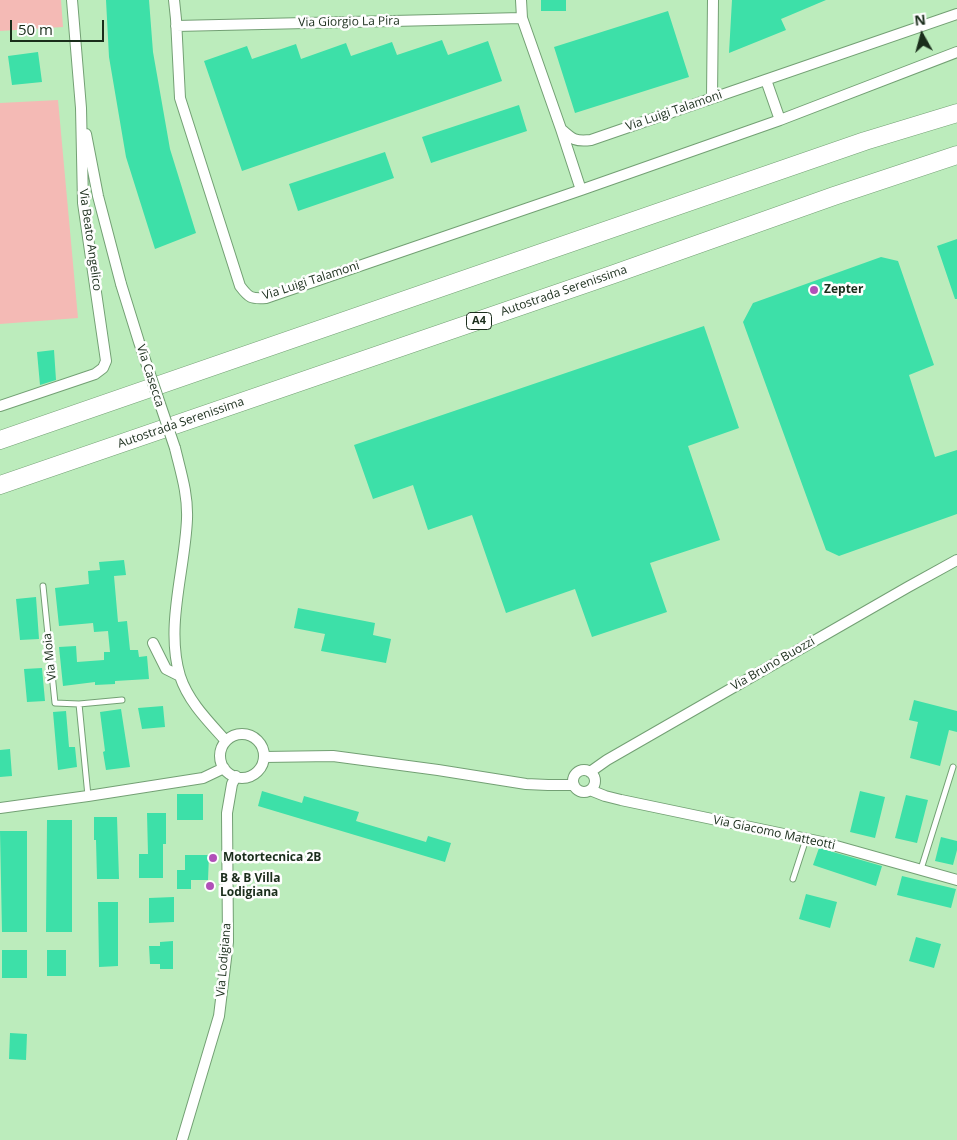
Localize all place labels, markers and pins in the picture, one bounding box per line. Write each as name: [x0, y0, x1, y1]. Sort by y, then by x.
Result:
place label: Zepter: [824, 283, 863, 297]
marker: Zepter: [808, 284, 820, 296]
place label: Motortecnica 2B: [223, 851, 321, 865]
marker: Motortecnica 2B: [207, 852, 219, 864]
place label: B & B Villa Lodigiana: [220, 872, 281, 900]
marker: B & B Villa Lodigiana: [204, 880, 216, 892]

